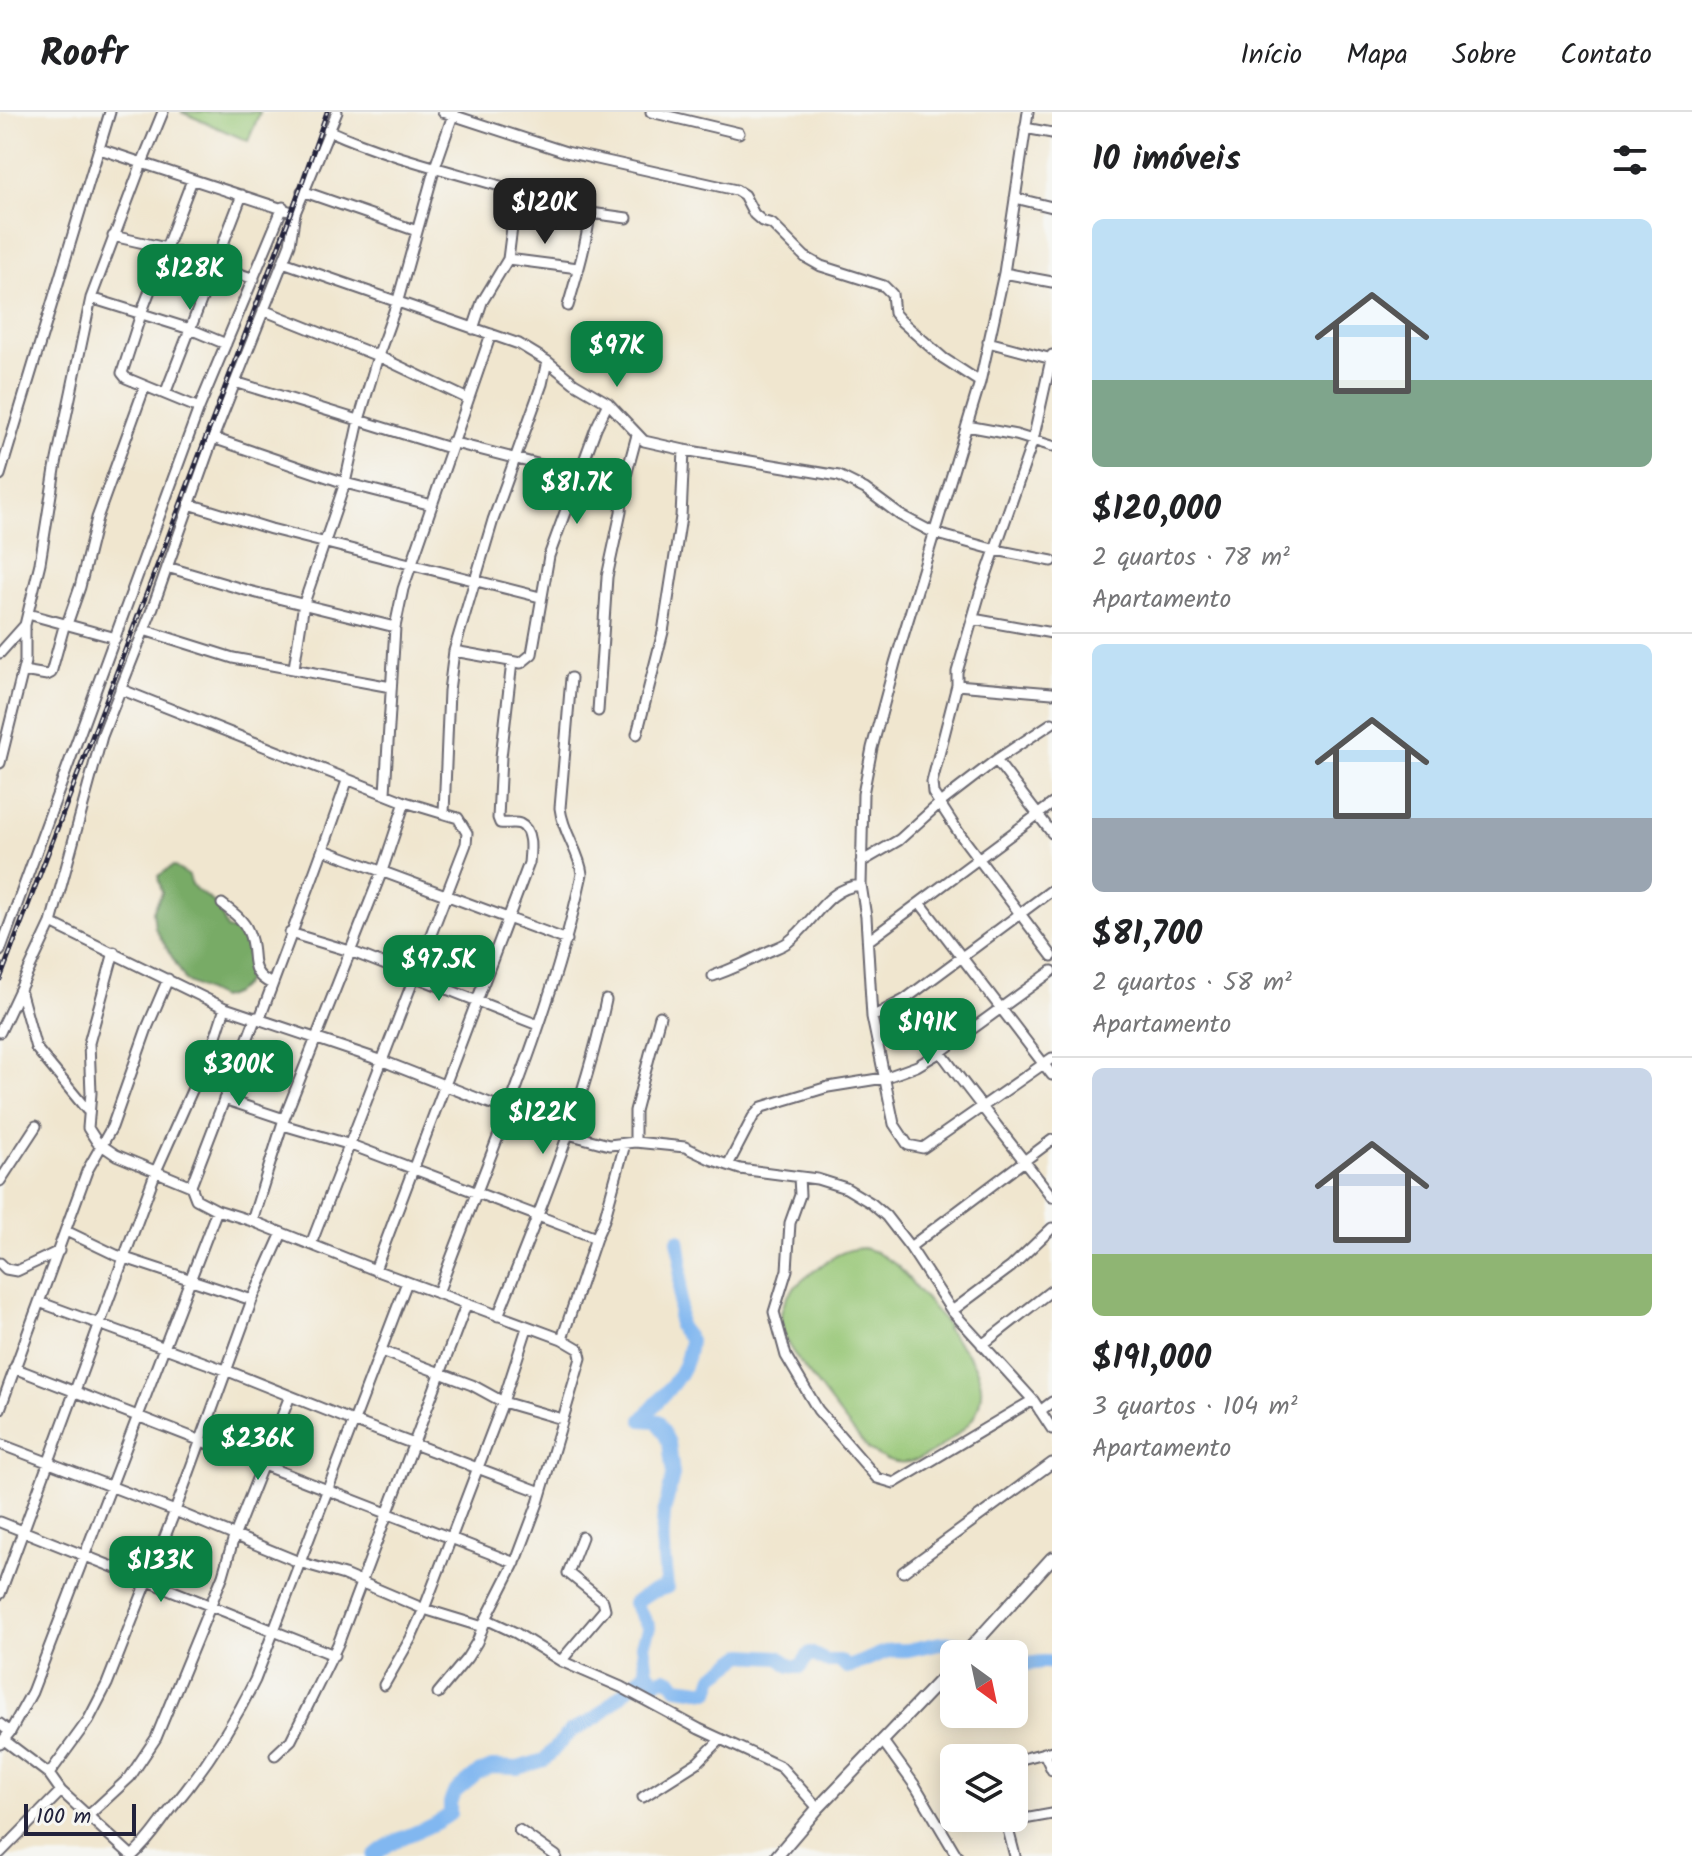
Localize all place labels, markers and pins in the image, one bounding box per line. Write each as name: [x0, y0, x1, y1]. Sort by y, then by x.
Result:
pin: $120K: [489, 178, 601, 246]
pin: $128K: [134, 244, 246, 312]
pin: $97K: [570, 321, 664, 389]
pin: $81.7K: [512, 458, 642, 526]
pin: $97.5K: [374, 935, 504, 1003]
pin: $191K: [872, 998, 984, 1066]
pin: $300K: [183, 1040, 295, 1108]
pin: $122K: [487, 1088, 599, 1156]
pin: $236K: [202, 1414, 314, 1482]
pin: $133K: [105, 1536, 217, 1604]

